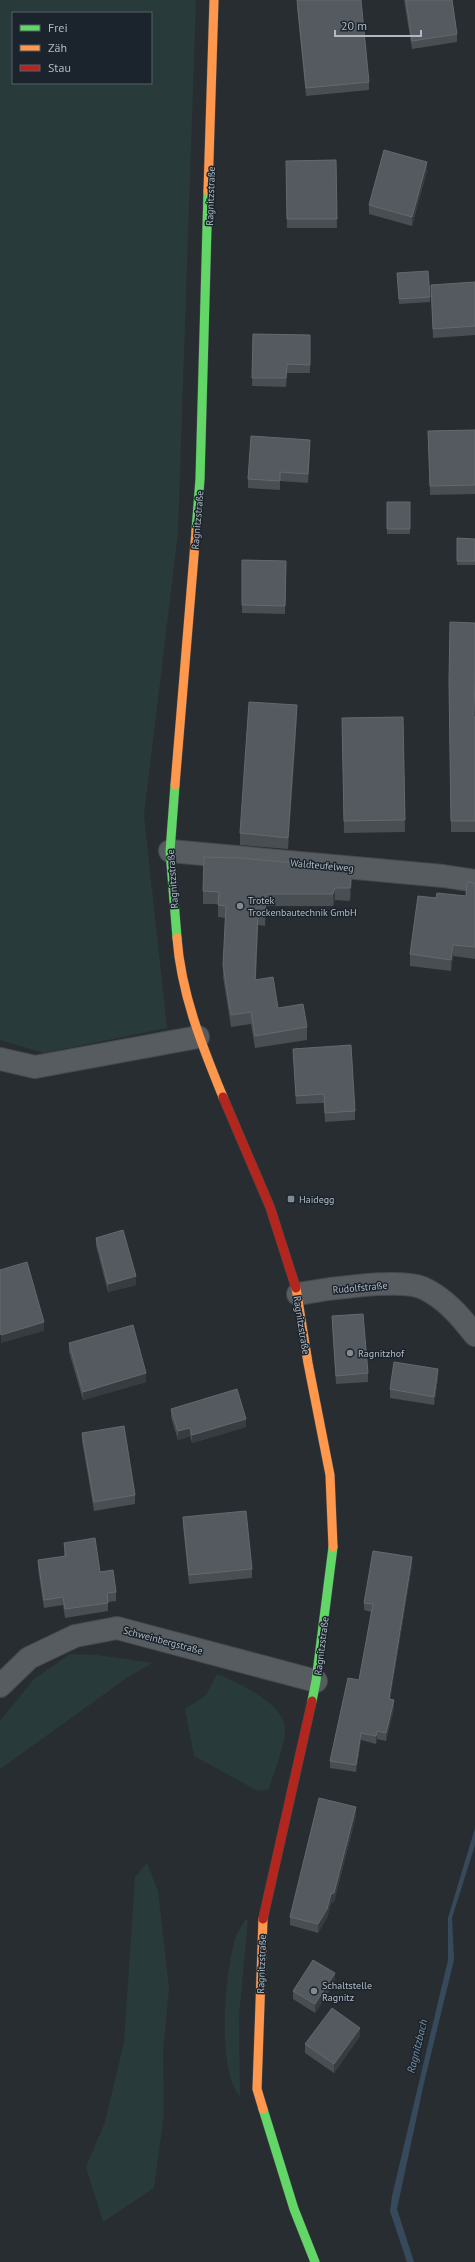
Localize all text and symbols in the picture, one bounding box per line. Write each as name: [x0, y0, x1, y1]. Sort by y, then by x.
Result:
legend: [12, 12, 152, 84]
scale bar: [335, 12, 421, 38]
text: 20 m: [341, 18, 367, 33]
text: Frei: [48, 20, 68, 35]
text: Zäh: [48, 40, 67, 55]
text: Stau: [48, 60, 71, 75]
street label: Ragnitzstraße: [203, 166, 218, 226]
street label: Ragnitzstraße: [188, 490, 207, 550]
street label: Ragnitzstraße: [164, 849, 181, 909]
street label: Waldteufelweg: [290, 856, 354, 875]
place label: Trotek Trockenbautechnik GmbH: [248, 894, 357, 919]
marker: Trotek Trockenbautechnik GmbH: [235, 901, 245, 911]
place label: Haidegg: [299, 1193, 334, 1206]
marker: Haidegg: [286, 1194, 296, 1204]
street label: Rudolfstraße: [332, 1279, 388, 1296]
street label: Ragnitzstraße: [290, 1295, 313, 1355]
place label: Ragnitzhof: [358, 1347, 405, 1360]
marker: Ragnitzhof: [345, 1348, 355, 1358]
street label: Ragnitzstraße: [311, 1616, 332, 1676]
street label: Schweinbergstraße: [122, 1624, 204, 1657]
street label: Ragnitzstraße: [254, 1934, 269, 1994]
place label: Schaltstelle Ragnitz: [322, 1979, 372, 2004]
marker: Schaltstelle Ragnitz: [309, 1986, 319, 1996]
water label: Ragnitzbach: [404, 2017, 430, 2074]

